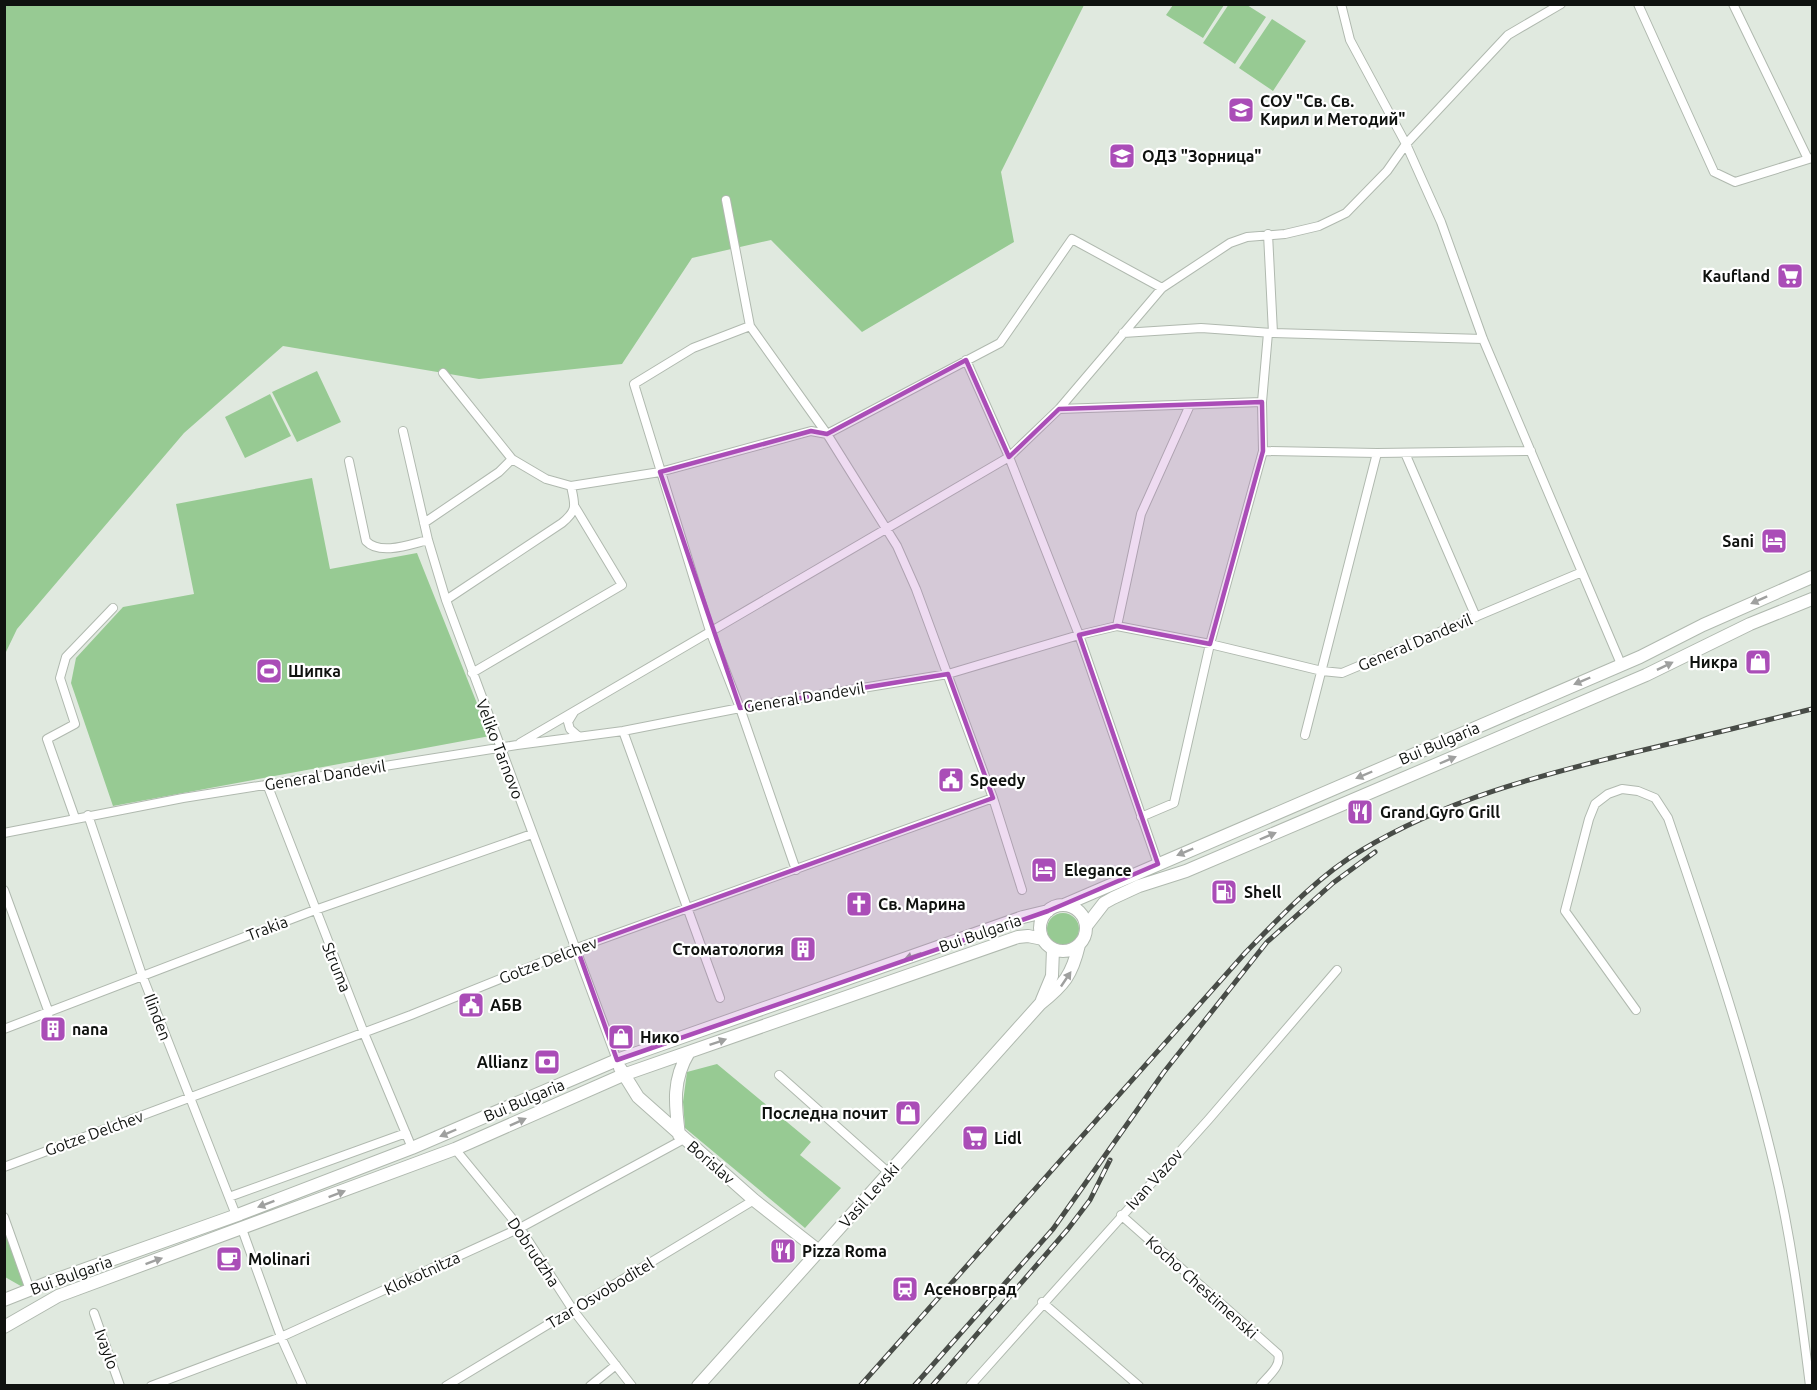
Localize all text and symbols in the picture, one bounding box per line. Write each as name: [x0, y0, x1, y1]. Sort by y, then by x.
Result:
place label: СОУ "Св. Св. Кирил и Методий": [1260, 92, 1405, 128]
school or university icon: СОУ "Св. Св. Кирил и Методий": [1226, 95, 1256, 125]
school or university icon: ОДЗ "Зорница": [1107, 141, 1137, 171]
place label: ОДЗ "Зорница": [1142, 147, 1261, 165]
supermarket icon: Kaufland: [1775, 261, 1805, 291]
place label: Kaufland: [1702, 267, 1770, 285]
hotel icon: Sani: [1759, 526, 1789, 556]
place label: Sani: [1722, 532, 1754, 550]
one-way arrow: [1750, 596, 1768, 606]
street label: General Dandevil: [1355, 610, 1475, 674]
shop icon: Никра: [1743, 647, 1773, 677]
place label: Никра: [1689, 653, 1738, 671]
sports icon: Шипка: [254, 656, 284, 686]
one-way arrow: [1657, 661, 1674, 670]
place label: Шипка: [288, 662, 341, 680]
one-way arrow: [1572, 676, 1590, 686]
street label: General Dandevil: [742, 679, 866, 715]
street label: Veliko Tarnovo: [473, 697, 527, 801]
street label: Bui Bulgaria: [1396, 718, 1482, 768]
one-way arrow: [1439, 755, 1457, 765]
street label: General Dandevil: [263, 757, 387, 793]
public building icon: Speedy: [936, 765, 966, 795]
place label: Speedy: [970, 771, 1026, 789]
one-way arrow: [1355, 771, 1373, 780]
restaurant icon: Grand Gyro Grill: [1345, 797, 1375, 827]
place label: Grand Gyro Grill: [1380, 803, 1500, 821]
one-way arrow: [1260, 831, 1278, 841]
one-way arrow: [1176, 848, 1194, 857]
hotel icon: Elegance: [1029, 855, 1059, 885]
place label: Elegance: [1064, 861, 1132, 879]
fuel station icon: Shell: [1209, 877, 1239, 907]
place label: Shell: [1244, 883, 1282, 901]
church icon: Св. Марина: [844, 889, 874, 919]
place label: Св. Марина: [878, 895, 966, 913]
street label: Bui Bulgaria: [936, 911, 1024, 955]
street label: Trakia: [244, 912, 290, 944]
street label: Gotze Delchev: [496, 933, 600, 987]
building icon: Стоматология: [788, 934, 818, 964]
street label: Struma: [319, 940, 355, 994]
place label: Стоматология: [672, 940, 784, 958]
one-way arrow: [904, 951, 922, 961]
one-way arrow: [1061, 971, 1072, 987]
public building icon: АБВ: [456, 990, 486, 1020]
street label: Ilinden: [141, 991, 175, 1043]
place label: АБВ: [490, 996, 522, 1014]
building icon: nana: [38, 1014, 68, 1044]
place label: nana: [72, 1020, 108, 1038]
shop icon: Нико: [606, 1022, 636, 1052]
place label: Нико: [640, 1028, 680, 1046]
one-way arrow: [709, 1036, 727, 1046]
bank icon: Allianz: [532, 1047, 562, 1077]
place label: Allianz: [477, 1053, 528, 1071]
street label: Bui Bulgaria: [481, 1075, 567, 1125]
shop icon: Последна почит: [893, 1098, 923, 1128]
place label: Последна почит: [762, 1104, 888, 1122]
street label: Gotze Delchev: [42, 1107, 146, 1159]
one-way arrow: [509, 1117, 526, 1126]
supermarket icon: Lidl: [960, 1123, 990, 1153]
one-way arrow: [438, 1128, 456, 1138]
place label: Lidl: [994, 1129, 1022, 1147]
street label: Borislav: [684, 1137, 738, 1188]
street label: Ivan Vazov: [1122, 1145, 1186, 1213]
street label: Vasil Levski: [835, 1159, 903, 1231]
one-way arrow: [328, 1188, 346, 1198]
one-way arrow: [257, 1200, 275, 1209]
street label: Dobrudzha: [504, 1214, 564, 1290]
street label: Kocho Chestimenski: [1142, 1232, 1262, 1342]
restaurant icon: Pizza Roma: [768, 1236, 798, 1266]
place label: Pizza Roma: [802, 1242, 887, 1260]
cafe icon: Molinari: [214, 1244, 244, 1274]
street label: Klokotnitza: [381, 1248, 463, 1298]
place label: Molinari: [248, 1250, 310, 1268]
street label: Bui Bulgaria: [28, 1252, 114, 1298]
street label: Tzar Osvoboditel: [543, 1254, 657, 1332]
one-way arrow: [145, 1256, 163, 1266]
station icon: Асеновград: [890, 1274, 920, 1304]
place label: Асеновград: [924, 1280, 1017, 1298]
street label: Ivaylo: [91, 1326, 123, 1372]

